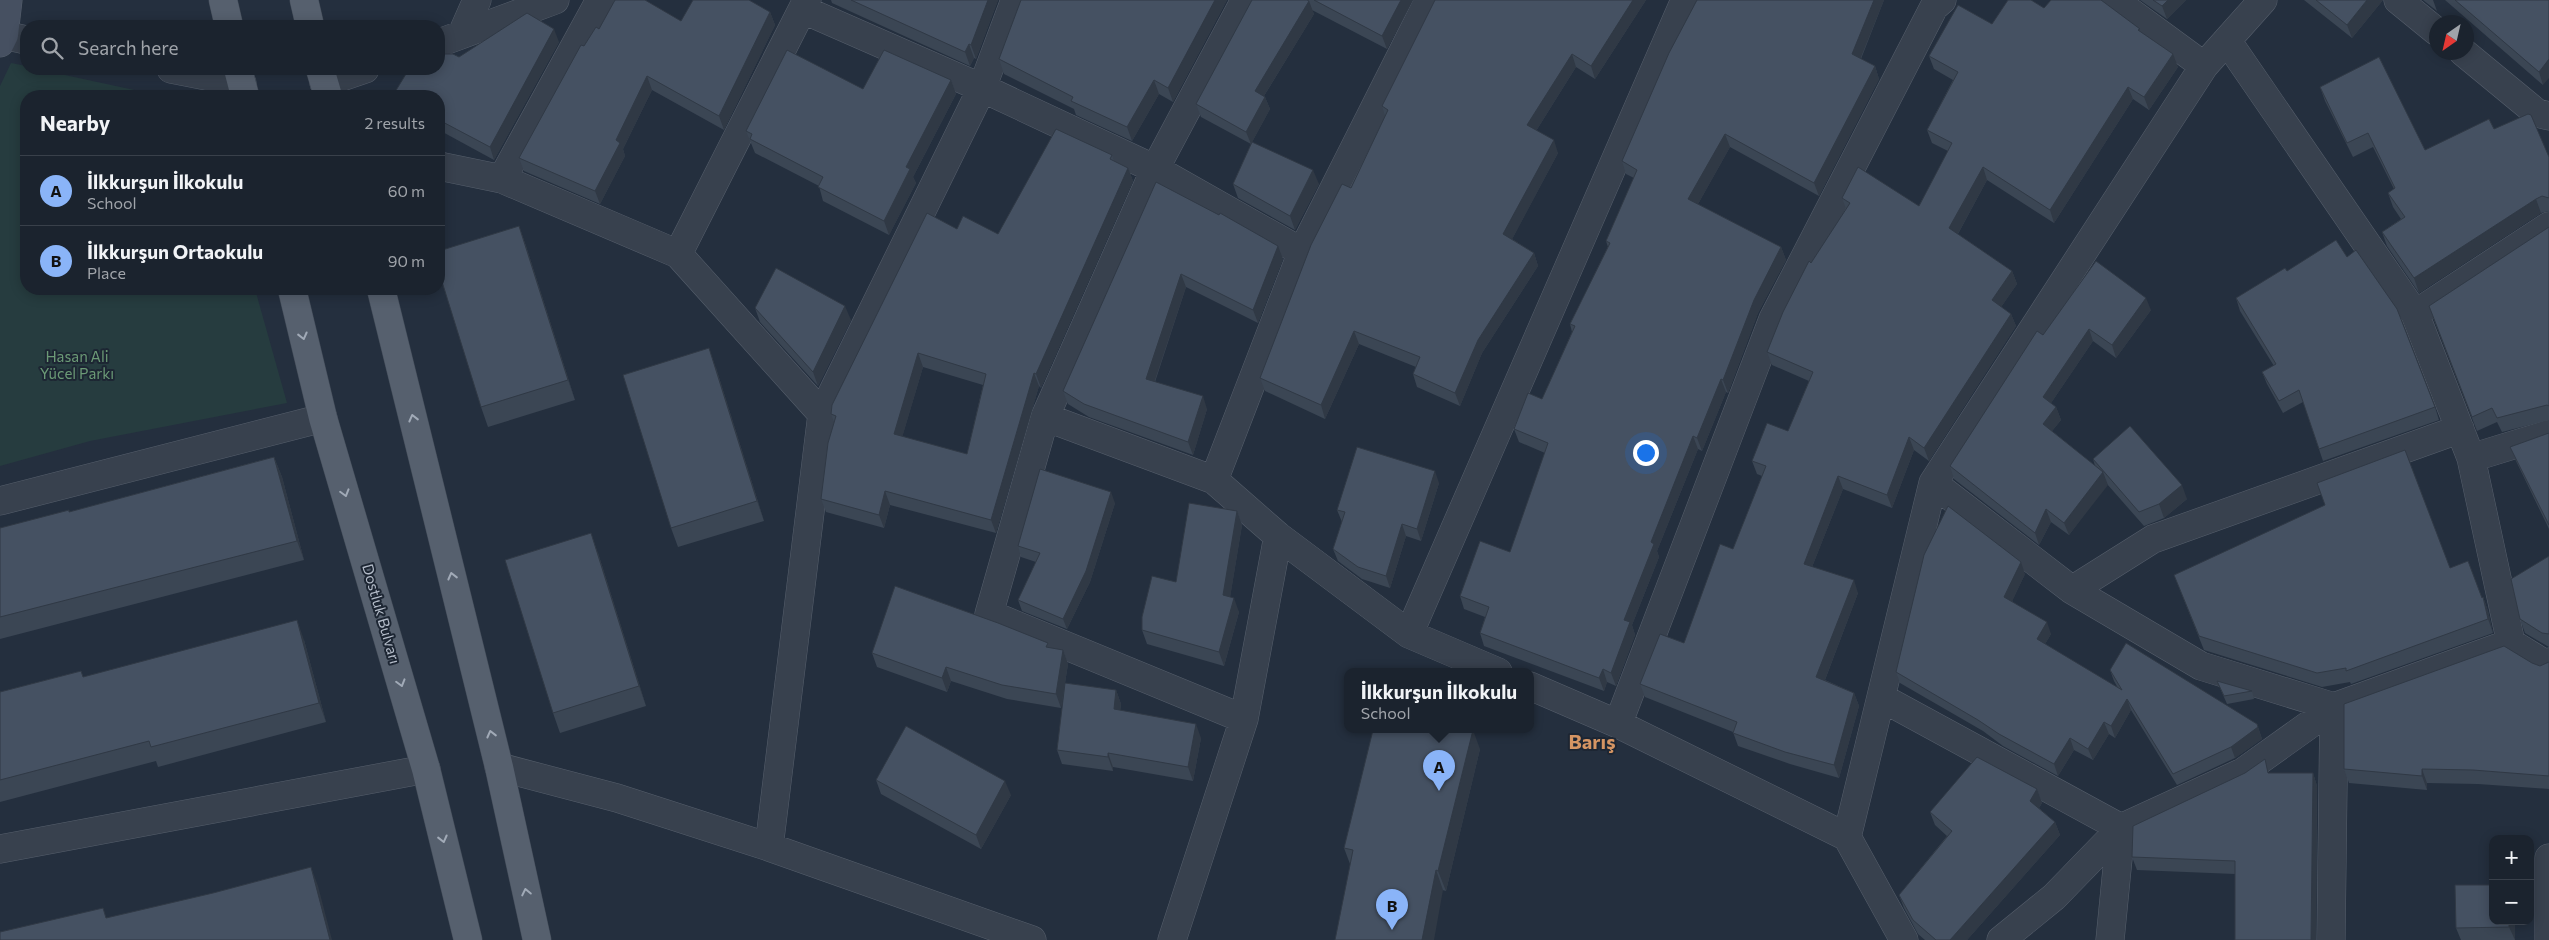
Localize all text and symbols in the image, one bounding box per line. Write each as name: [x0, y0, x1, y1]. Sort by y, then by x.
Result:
north arrow: [2429, 15, 2474, 60]
search box: [20, 20, 445, 75]
icon: search: [38, 34, 66, 62]
text: Search here: [78, 36, 178, 59]
text: Nearby: [40, 110, 110, 135]
text: 2 results: [364, 113, 425, 132]
text: İlkkurşun İlkokulu: [87, 170, 243, 193]
text: A: [50, 181, 62, 200]
text: 60 m: [388, 181, 425, 200]
text: School: [87, 193, 137, 212]
text: İlkkurşun Ortaokulu: [87, 240, 263, 263]
text: B: [51, 251, 61, 270]
text: 90 m: [388, 251, 425, 270]
text: Place: [87, 263, 126, 282]
one-way arrow: [297, 332, 308, 341]
park label: Hasan Ali Yücel Parkı: [40, 347, 114, 382]
one-way arrow: [408, 414, 419, 423]
your location: [1633, 440, 1659, 466]
one-way arrow: [340, 488, 350, 497]
street label: Dostluk Bulvarı: [359, 562, 405, 666]
one-way arrow: [447, 573, 457, 581]
popup: [1344, 668, 1534, 733]
one-way arrow: [395, 678, 405, 686]
text: İlkkurşun İlkokulu: [1361, 680, 1517, 703]
text: School: [1361, 703, 1410, 722]
district label: Barış: [1569, 729, 1615, 753]
one-way arrow: [486, 730, 496, 738]
pin: A: [1423, 750, 1455, 791]
one-way arrow: [437, 835, 448, 844]
map controls: [2489, 835, 2534, 925]
button: +: [2489, 835, 2534, 880]
button: −: [2489, 880, 2534, 925]
one-way arrow: [521, 888, 532, 897]
pin: B: [1376, 889, 1408, 930]

